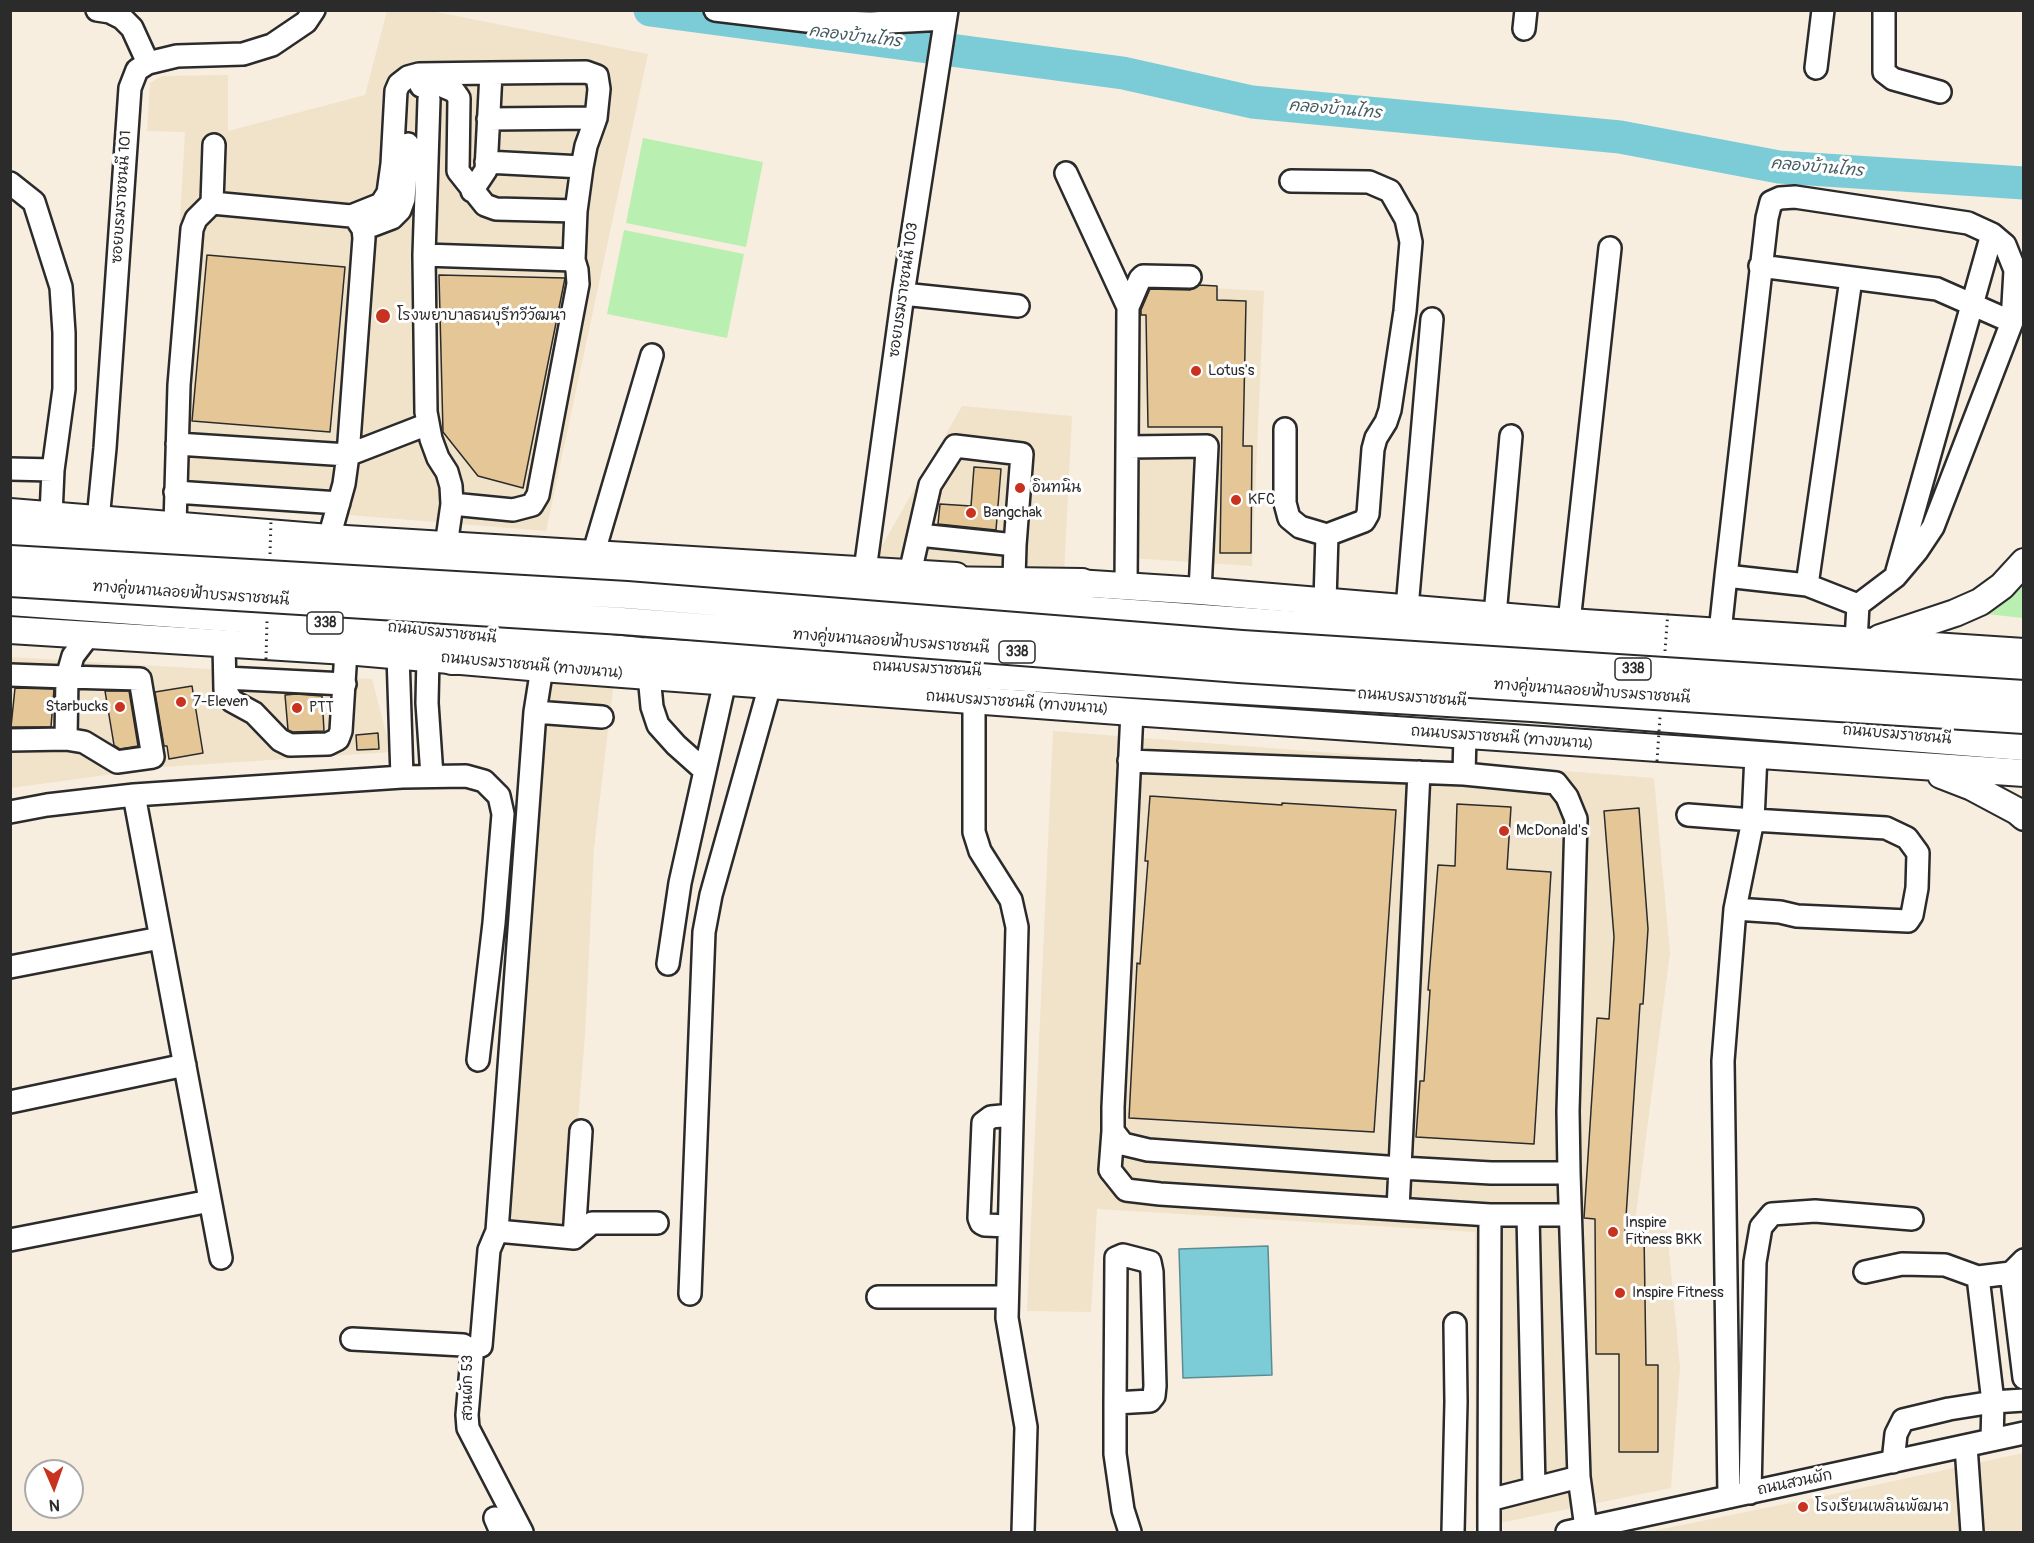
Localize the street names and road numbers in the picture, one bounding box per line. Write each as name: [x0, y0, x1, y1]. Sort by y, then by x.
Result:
street label: ซอยบรมราชชนนี 101: [108, 130, 136, 264]
street label: ซอยบรมราชชนนี 103: [886, 221, 922, 359]
street label: ทางคู่ขนานลอยฟ้าบรมราชชนนี: [92, 578, 290, 610]
road number: 338: [307, 612, 343, 634]
street label: ถนนบรมราชชนนี: [387, 618, 497, 648]
street label: ทางคู่ขนานลอยฟ้าบรมราชชนนี: [792, 626, 990, 658]
road number: 338: [999, 641, 1035, 663]
street label: ถนนบรมราชชนนี (ทางขนาน): [440, 649, 624, 683]
street label: ถนนบรมราชชนนี: [872, 657, 982, 681]
road number: 338: [1615, 658, 1651, 680]
street label: ทางคู่ขนานลอยฟ้าบรมราชชนนี: [1493, 676, 1691, 708]
street label: ถนนบรมราชชนนี: [1357, 685, 1467, 711]
street label: ถนนบรมราชชนนี (ทางขนาน): [925, 688, 1109, 718]
street label: ถนนบรมราชชนนี: [1842, 721, 1952, 749]
street label: ถนนบรมราชชนนี (ทางขนาน): [1410, 723, 1594, 753]
street label: สวนผัก 53: [459, 1355, 477, 1421]
street label: ถนนสวนผัก: [1756, 1466, 1834, 1500]

